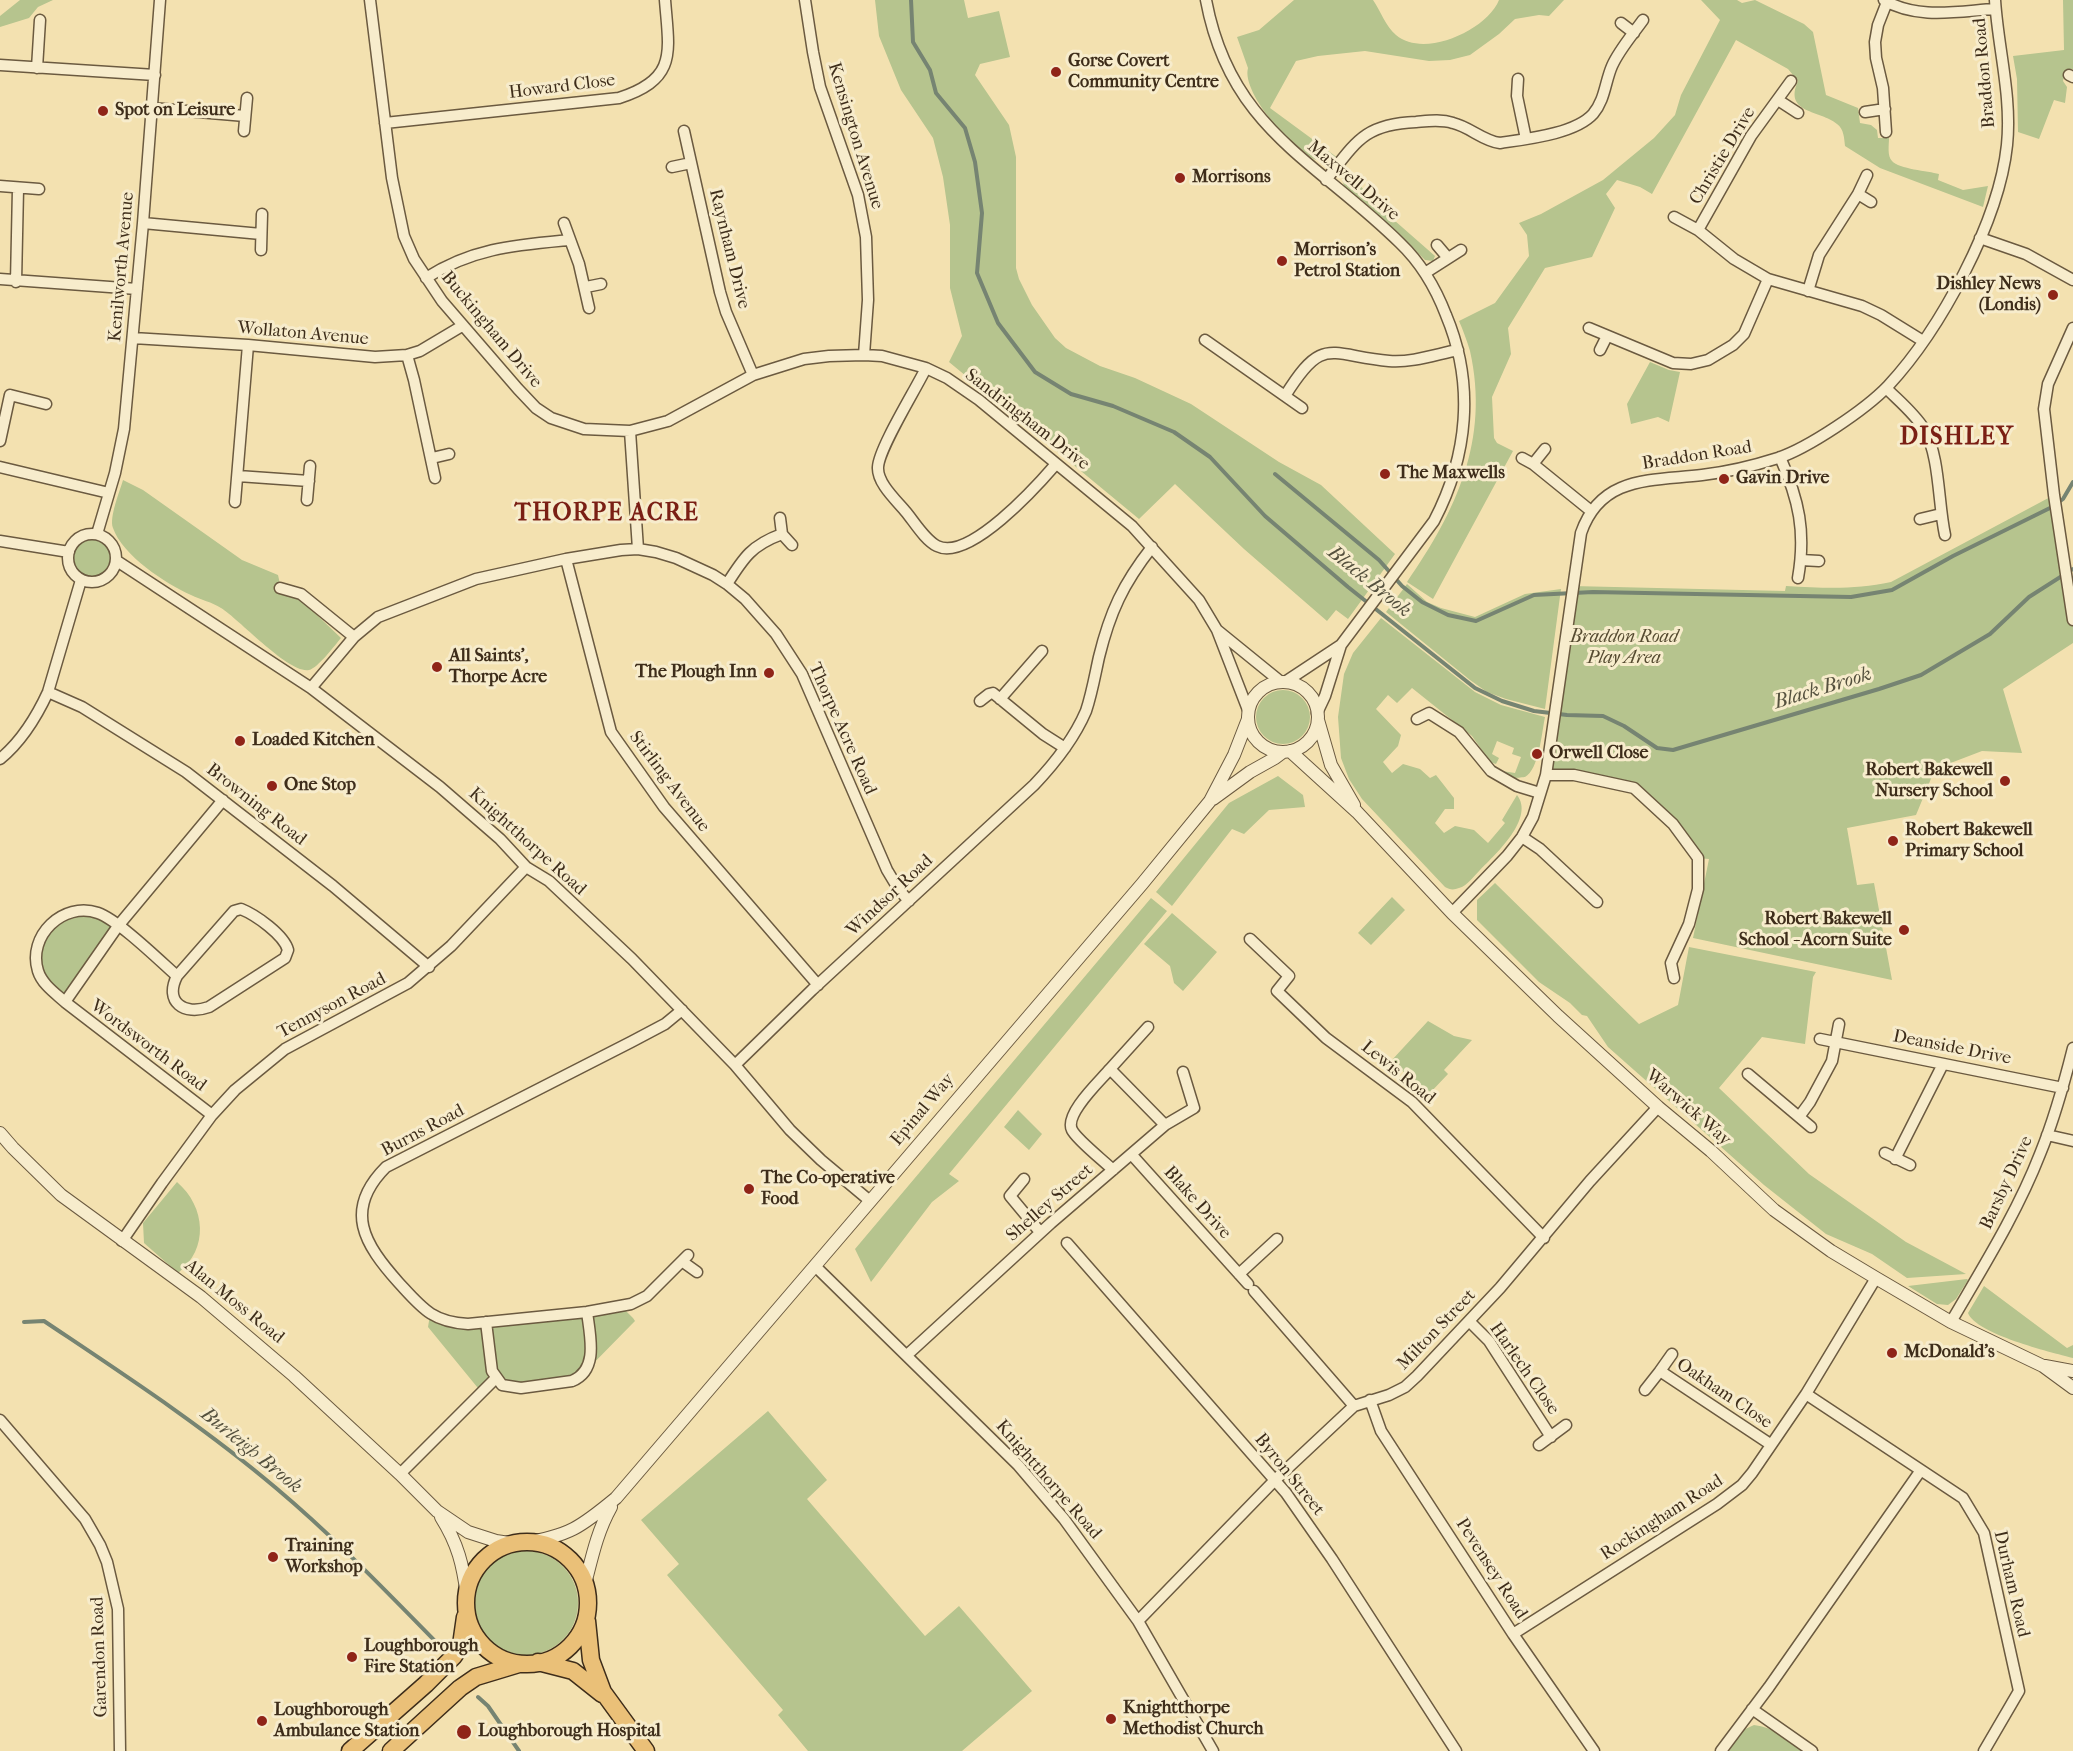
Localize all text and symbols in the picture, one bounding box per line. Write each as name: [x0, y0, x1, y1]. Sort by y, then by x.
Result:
street label: Braddon Road: [1969, 17, 2001, 129]
place label: Gorse Covert Community Centre: [1068, 51, 1219, 94]
street label: Kensington Avenue: [822, 60, 888, 212]
marker: Gorse Covert Community Centre: [1049, 65, 1063, 79]
street label: Howard Close: [508, 70, 616, 104]
place label: Spot on Leisure: [115, 100, 235, 122]
street label: Christie Drive: [1685, 103, 1761, 209]
marker: Spot on Leisure: [96, 104, 110, 118]
street label: Maxwell Drive: [1302, 136, 1404, 226]
place label: Morrisons: [1192, 167, 1271, 189]
marker: Morrisons: [1173, 171, 1187, 185]
street label: Raynham Drive: [704, 187, 754, 311]
street label: Kenilworth Avenue: [105, 191, 139, 343]
place label: Morrison's Petrol Station: [1294, 240, 1400, 282]
marker: Morrison's Petrol Station: [1275, 254, 1289, 268]
street label: Buckingham Drive: [436, 267, 546, 393]
place label: Dishley News (Londis): [1936, 274, 2041, 316]
marker: Dishley News (Londis): [2046, 288, 2060, 302]
street label: Wollaton Avenue: [237, 318, 369, 350]
street label: Sandringham Drive: [960, 365, 1094, 475]
district label: DISHLEY: [1900, 424, 2014, 452]
street label: Braddon Road: [1641, 437, 1753, 475]
place label: The Maxwells: [1397, 463, 1505, 485]
marker: The Maxwells: [1378, 467, 1392, 481]
place label: Gavin Drive: [1736, 468, 1829, 490]
marker: Gavin Drive: [1717, 472, 1731, 486]
district label: THORPE ACRE: [515, 500, 699, 528]
water label: Black Brook: [1322, 541, 1416, 623]
park label: Braddon Road Play Area: [1570, 627, 1678, 670]
place label: All Saints', Thorpe Acre: [449, 646, 547, 688]
marker: All Saints', Thorpe Acre: [430, 660, 444, 674]
street label: Thorpe Acre Road: [803, 660, 881, 798]
place label: The Plough Inn: [635, 662, 757, 684]
water label: Black Brook: [1771, 663, 1875, 715]
marker: The Plough Inn: [762, 666, 776, 680]
street label: Stirling Avenue: [624, 727, 714, 837]
place label: Loaded Kitchen: [252, 730, 375, 752]
marker: Loaded Kitchen: [233, 734, 247, 748]
place label: Orwell Close: [1549, 743, 1648, 765]
marker: Orwell Close: [1530, 747, 1544, 761]
street label: Browning Road: [202, 759, 310, 851]
place label: Robert Bakewell Nursery School: [1865, 760, 1993, 802]
marker: Robert Bakewell Nursery School: [1998, 774, 2012, 788]
place label: One Stop: [284, 775, 356, 797]
marker: One Stop: [265, 779, 279, 793]
street label: Knightthorpe Road: [464, 783, 590, 901]
place label: Robert Bakewell Primary School: [1905, 820, 2033, 862]
marker: Robert Bakewell Primary School: [1886, 834, 1900, 848]
street label: Windsor Road: [842, 850, 938, 942]
place label: Robert Bakewell School - Acorn Suite: [1739, 909, 1892, 952]
marker: Robert Bakewell School - Acorn Suite: [1897, 923, 1911, 937]
street label: Tennyson Road: [274, 968, 390, 1044]
street label: Wordsworth Road: [86, 995, 210, 1097]
street label: Deanside Drive: [1891, 1026, 2013, 1070]
street label: Lewis Road: [1357, 1037, 1439, 1109]
street label: Warwick Way: [1641, 1065, 1735, 1151]
street label: Epinal Way: [887, 1069, 959, 1151]
street label: Burns Road: [378, 1100, 468, 1162]
street label: Barsby Drive: [1976, 1133, 2038, 1233]
street label: Shelley Street: [1002, 1160, 1098, 1246]
street label: Blake Drive: [1159, 1162, 1235, 1244]
place label: The Co-operative Food: [761, 1168, 895, 1210]
marker: The Co-operative Food: [742, 1182, 756, 1196]
street label: Alan Moss Road: [180, 1255, 288, 1349]
street label: Milton Street: [1393, 1285, 1481, 1375]
street label: Harlech Close: [1484, 1319, 1564, 1419]
place label: McDonald's: [1904, 1342, 1995, 1364]
marker: McDonald's: [1885, 1346, 1899, 1360]
street label: Oakham Close: [1672, 1354, 1776, 1434]
water label: Burleigh Brook: [195, 1403, 307, 1499]
street label: Knightthorpe Road: [990, 1416, 1106, 1544]
street label: Byron Street: [1249, 1429, 1329, 1521]
street label: Rockingham Road: [1597, 1470, 1727, 1566]
street label: Pevensey Road: [1450, 1514, 1532, 1624]
street label: Durham Road: [1988, 1529, 2034, 1639]
place label: Training Workshop: [285, 1536, 363, 1578]
marker: Training Workshop: [266, 1550, 280, 1564]
street label: Garendon Road: [87, 1596, 113, 1718]
place label: Loughborough Fire Station: [364, 1636, 479, 1678]
marker: Loughborough Fire Station: [345, 1650, 359, 1664]
place label: Knightthorpe Methodist Church: [1123, 1698, 1264, 1740]
place label: Loughborough Ambulance Station: [274, 1700, 420, 1742]
marker: Knightthorpe Methodist Church: [1104, 1712, 1118, 1726]
marker: Loughborough Ambulance Station: [255, 1714, 269, 1728]
place label: Loughborough Hospital: [478, 1721, 661, 1743]
marker: Loughborough Hospital: [455, 1723, 473, 1741]

